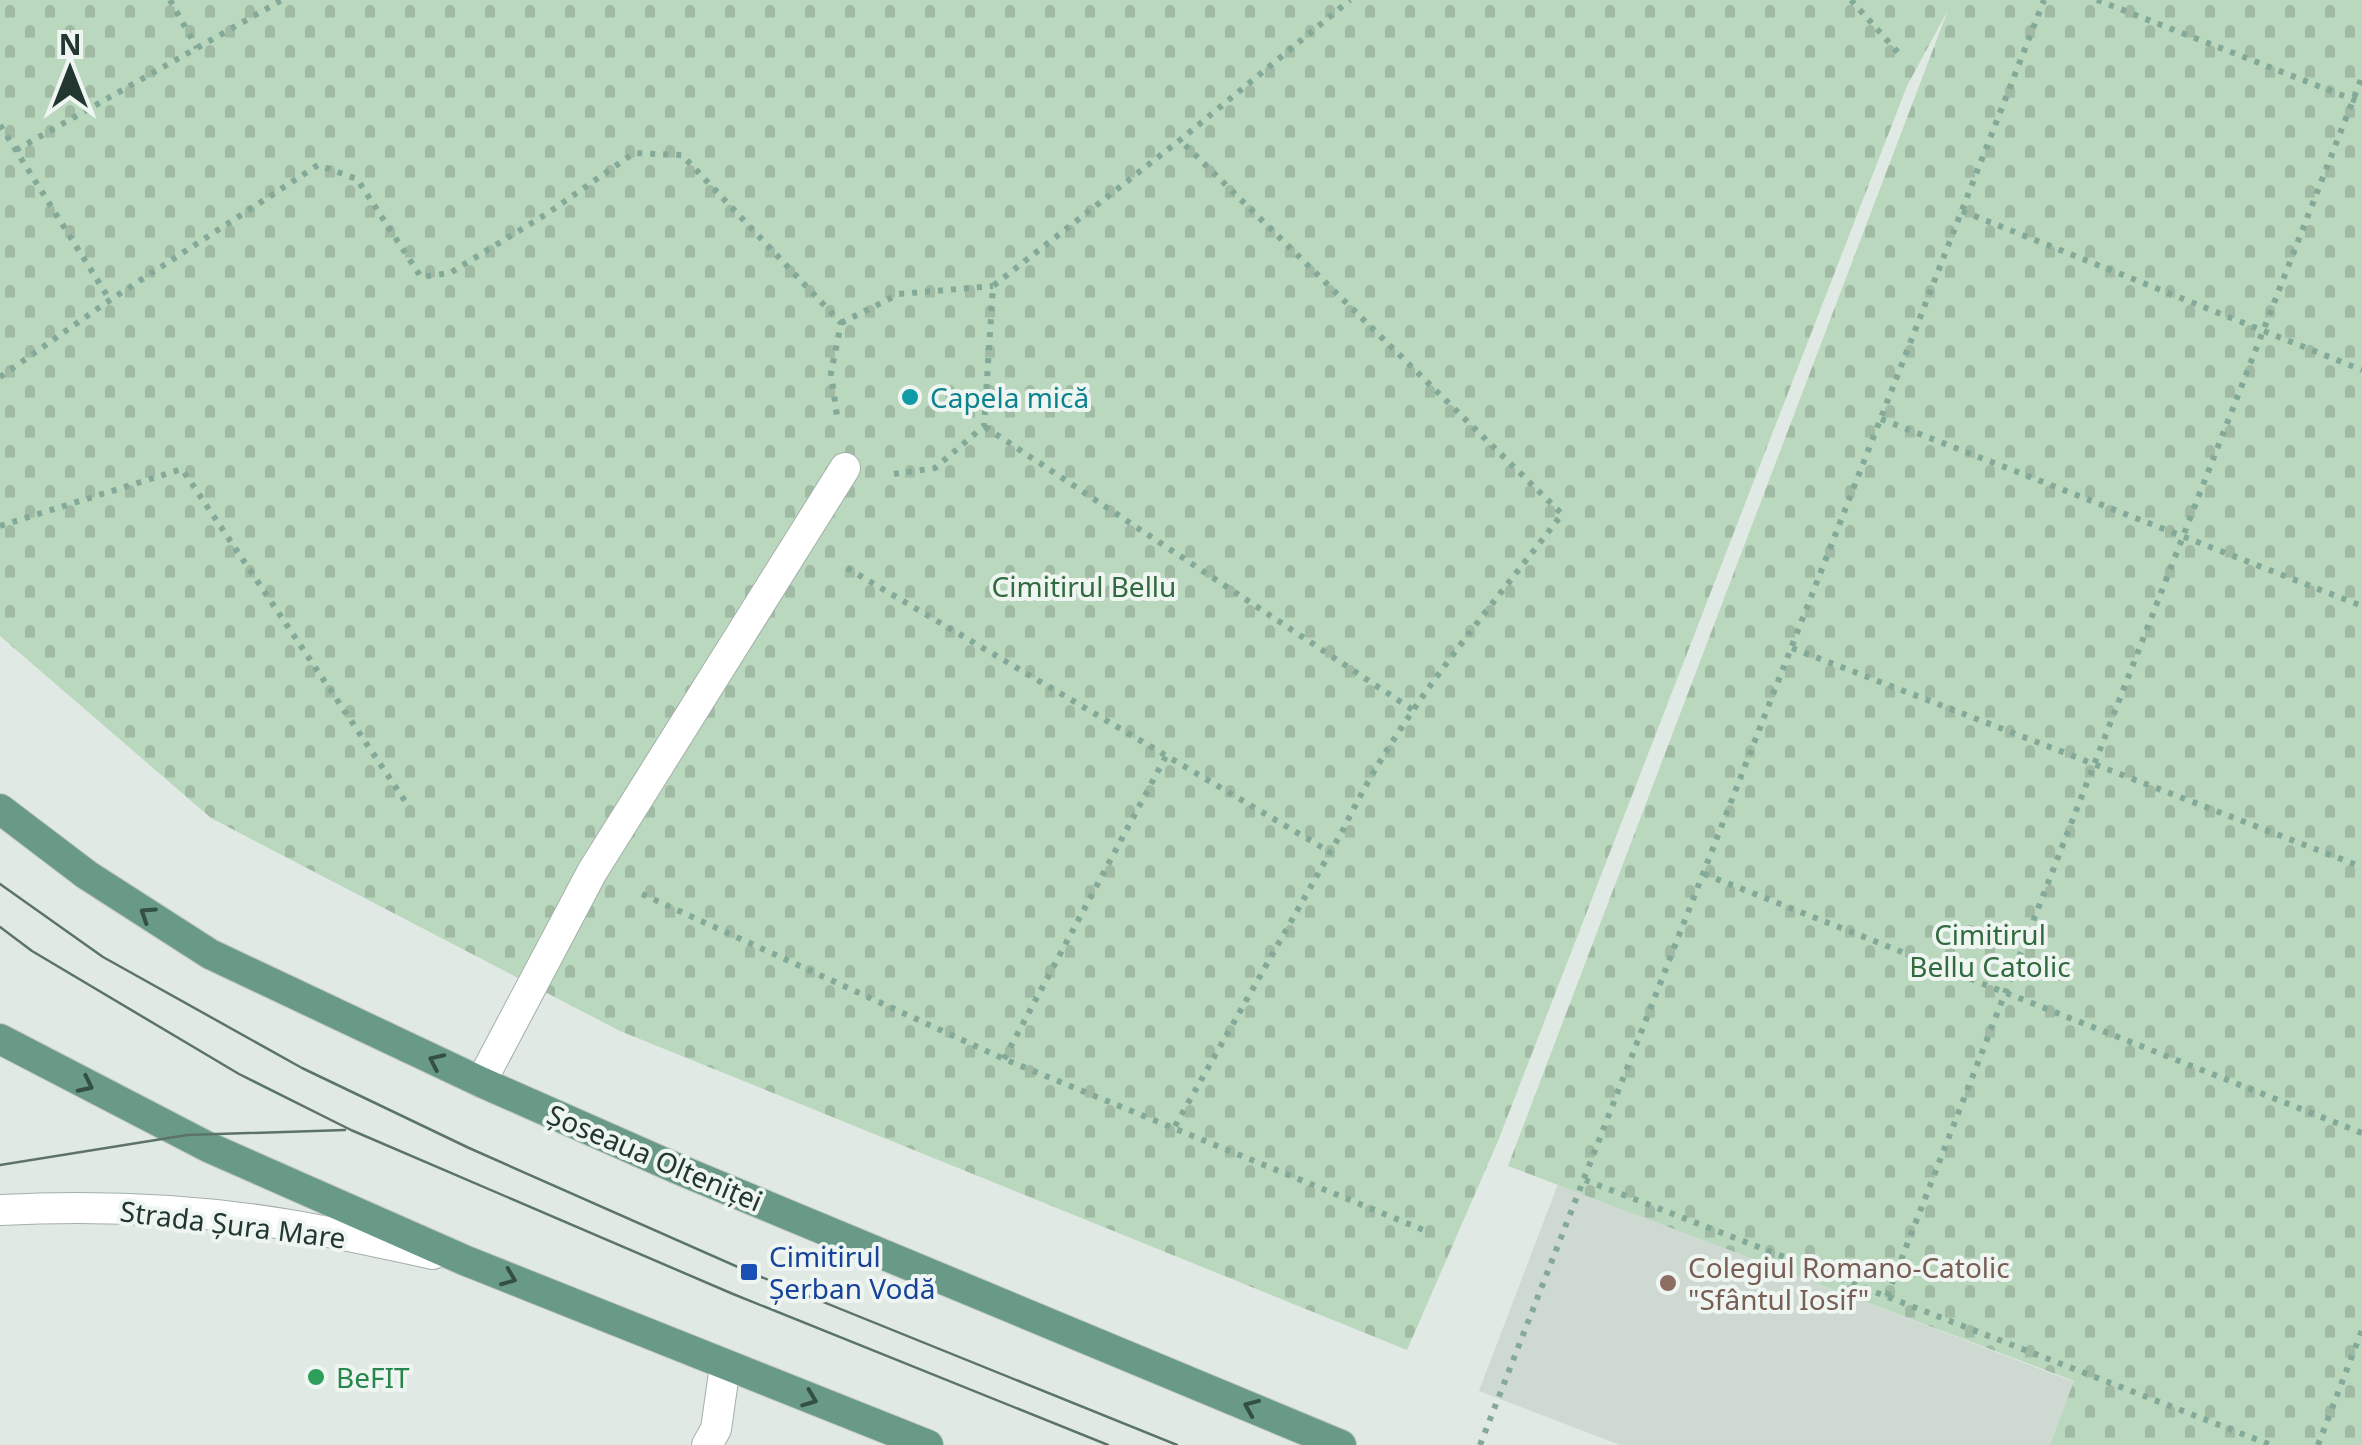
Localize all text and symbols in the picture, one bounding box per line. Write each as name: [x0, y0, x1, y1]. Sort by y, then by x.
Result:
north arrow: [20, 20, 120, 120]
text: N: [59, 25, 81, 63]
place label: Capela mică: [930, 378, 1089, 416]
marker: Capela mică: [899, 386, 921, 408]
park label: Cimitirul Bellu: [992, 567, 1176, 605]
one-way arrow: [140, 908, 158, 927]
park label: Cimitirul Bellu Catolic: [1909, 915, 2071, 985]
one-way arrow: [429, 1054, 447, 1074]
one-way arrow: [76, 1072, 94, 1092]
street label: Șoseaua Olteniței: [542, 1095, 768, 1219]
street label: Strada Șura Mare: [118, 1191, 348, 1257]
place label: Cimitirul Șerban Vodă: [769, 1237, 935, 1307]
place label: Colegiul Romano-Catolic "Sfântul Iosif": [1688, 1248, 2010, 1318]
marker: Cimitirul Șerban Vodă: [738, 1261, 760, 1283]
one-way arrow: [498, 1266, 516, 1286]
marker: Colegiul Romano-Catolic "Sfântul Iosif": [1657, 1272, 1679, 1294]
place label: BeFIT: [336, 1358, 410, 1396]
marker: BeFIT: [305, 1366, 327, 1388]
one-way arrow: [801, 1387, 818, 1408]
one-way arrow: [1243, 1399, 1261, 1419]

